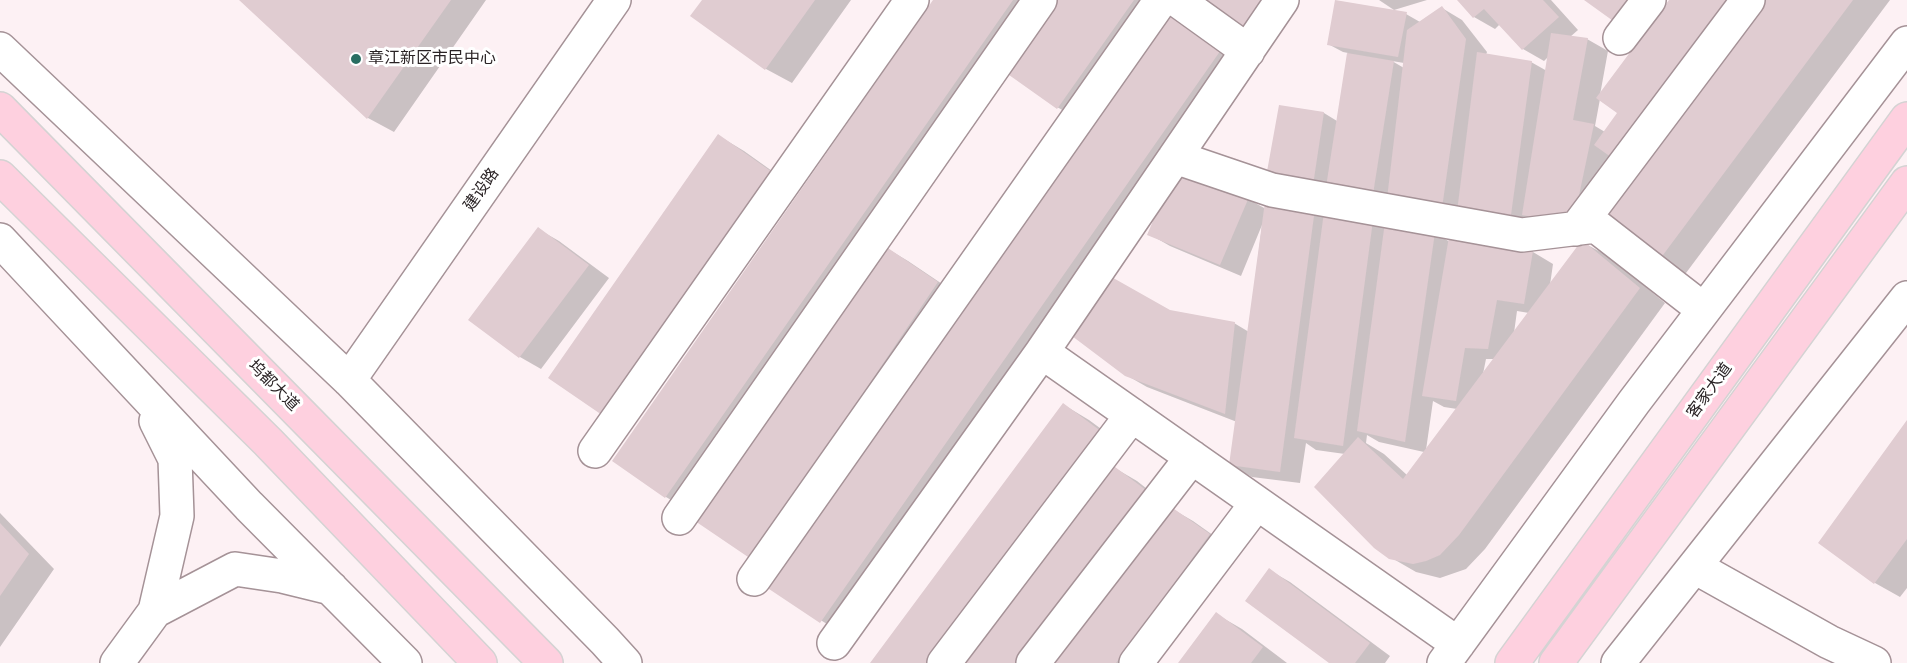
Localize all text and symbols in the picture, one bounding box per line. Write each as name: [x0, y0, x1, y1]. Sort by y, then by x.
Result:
place label: 章江新区市民中心: [368, 49, 496, 69]
marker: 章江新区市民中心: [349, 52, 363, 66]
street label: 建设路: [460, 165, 504, 215]
street label: 坞都大道: [244, 357, 302, 415]
street label: 客家大道: [1683, 359, 1737, 423]

